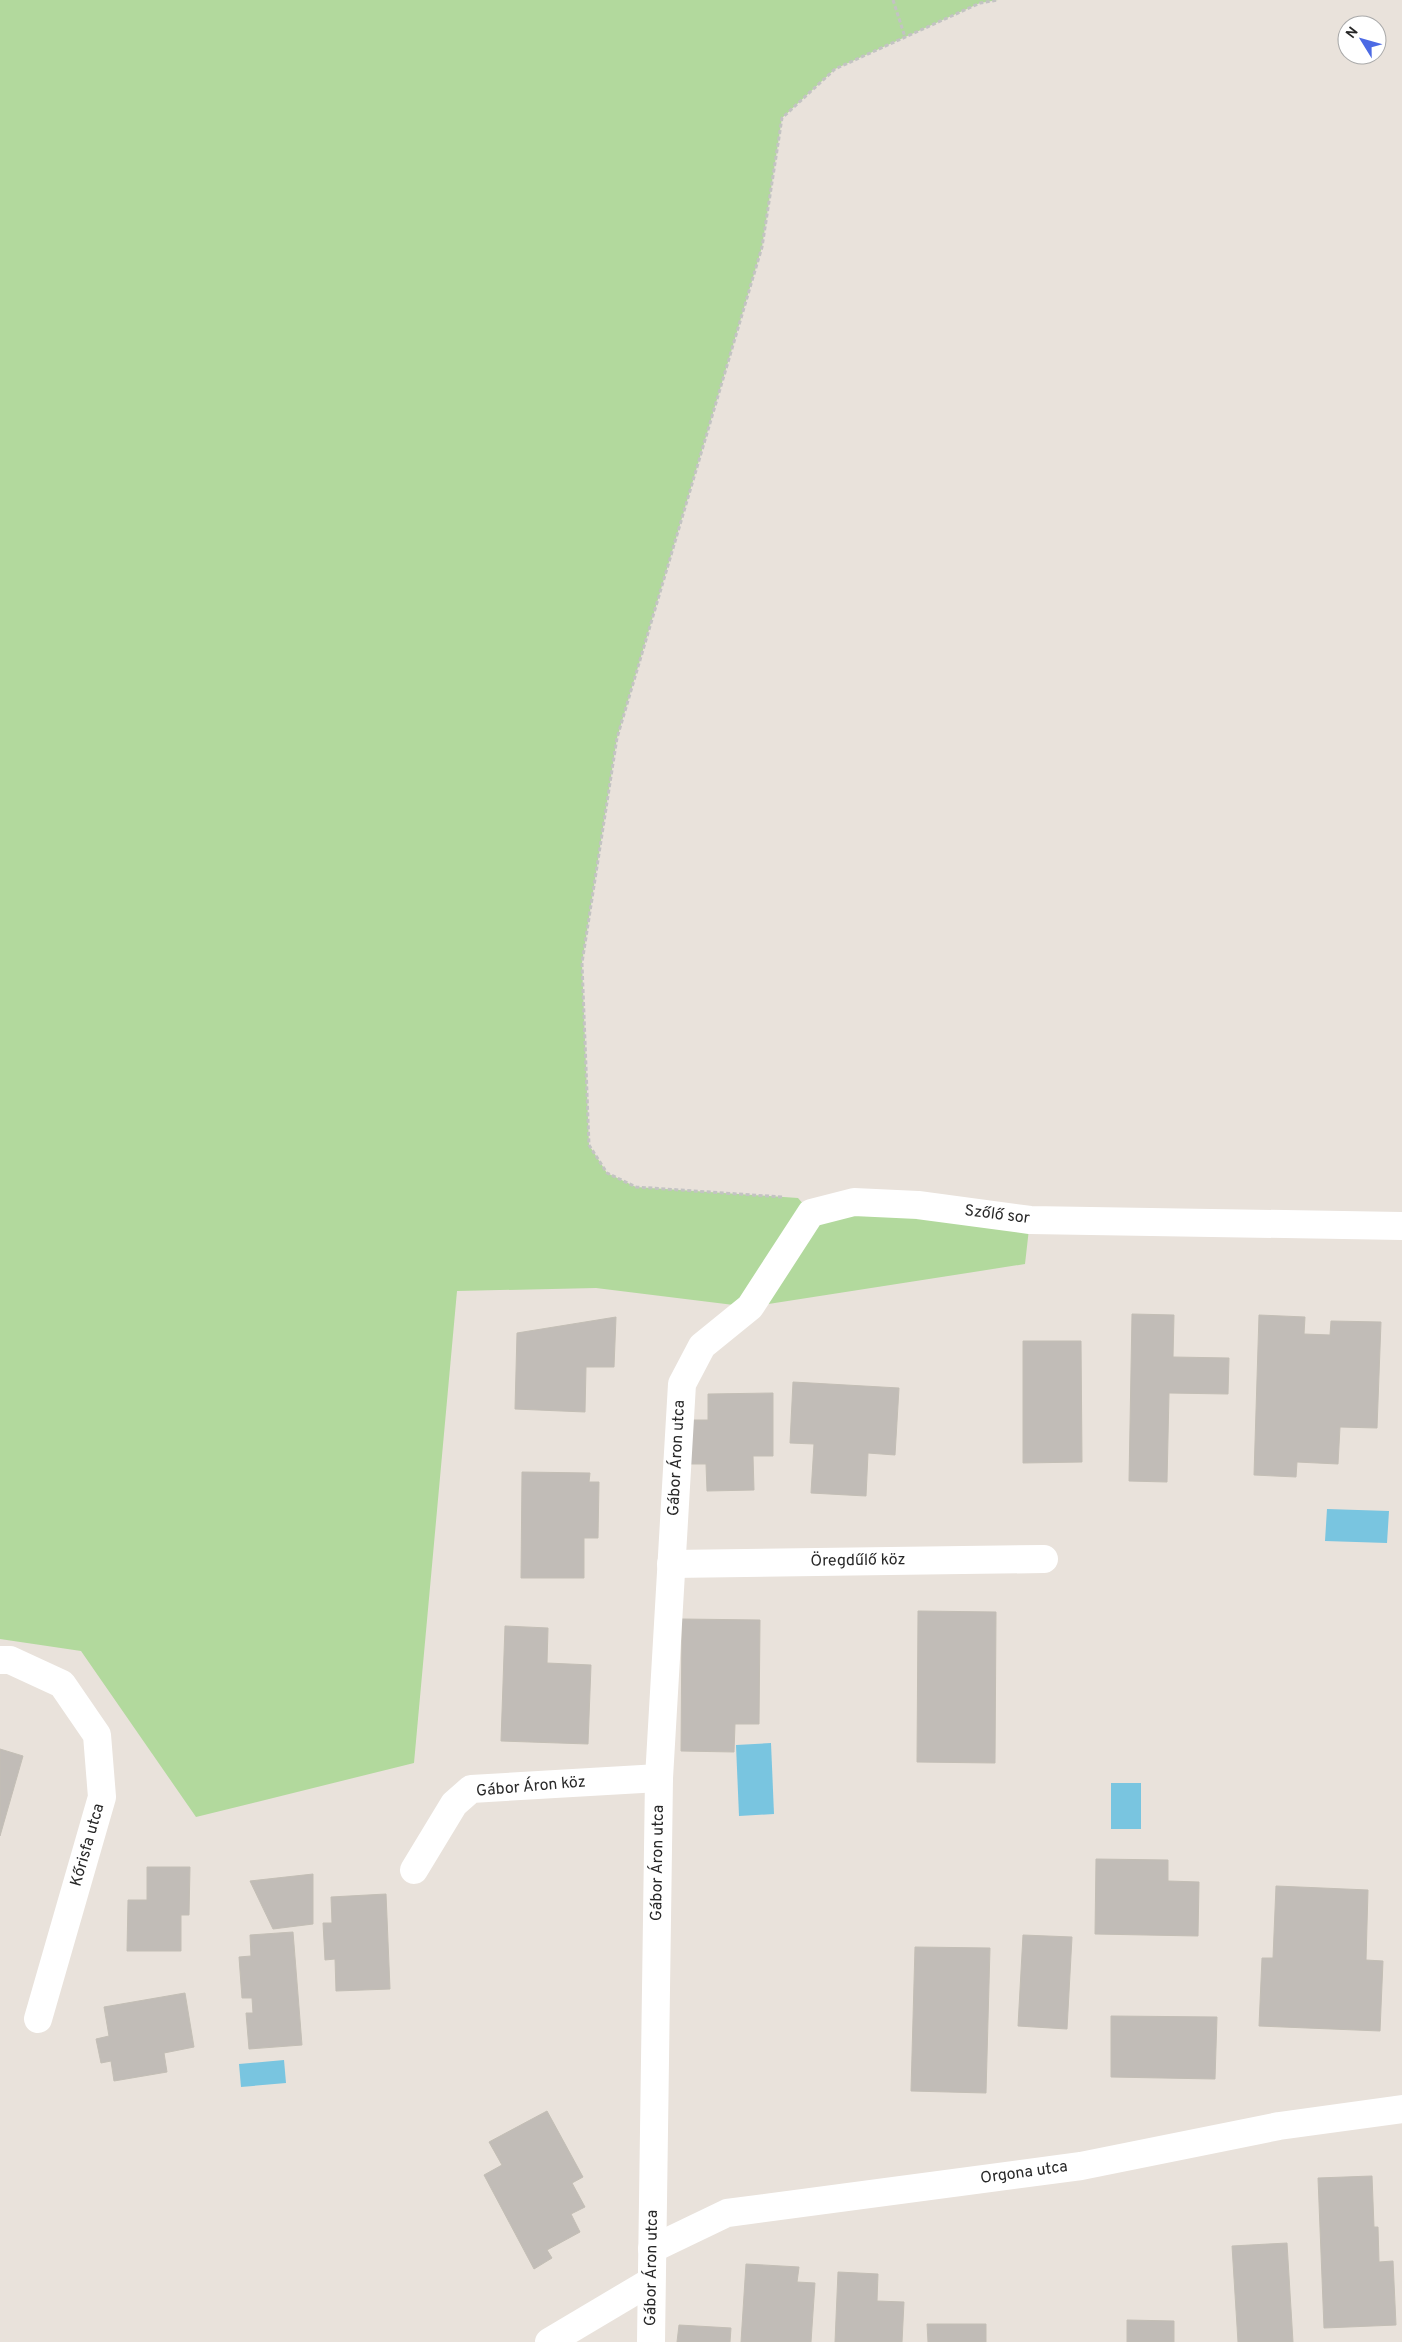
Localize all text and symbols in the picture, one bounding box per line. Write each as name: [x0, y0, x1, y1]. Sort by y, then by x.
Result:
north arrow: [1337, 15, 1387, 65]
text: N: [1343, 24, 1363, 42]
street label: Szőlő sor: [963, 1201, 1031, 1229]
street label: Gábor Áron utca: [662, 1399, 690, 1517]
street label: Öregdűlő köz: [810, 1548, 906, 1572]
street label: Gábor Áron köz: [475, 1770, 587, 1802]
street label: Kőrisfa utca: [67, 1801, 109, 1889]
street label: Gábor Áron utca: [645, 1805, 669, 1921]
street label: Orgona utca: [979, 2157, 1069, 2189]
street label: Gábor Áron utca: [639, 2210, 663, 2326]

